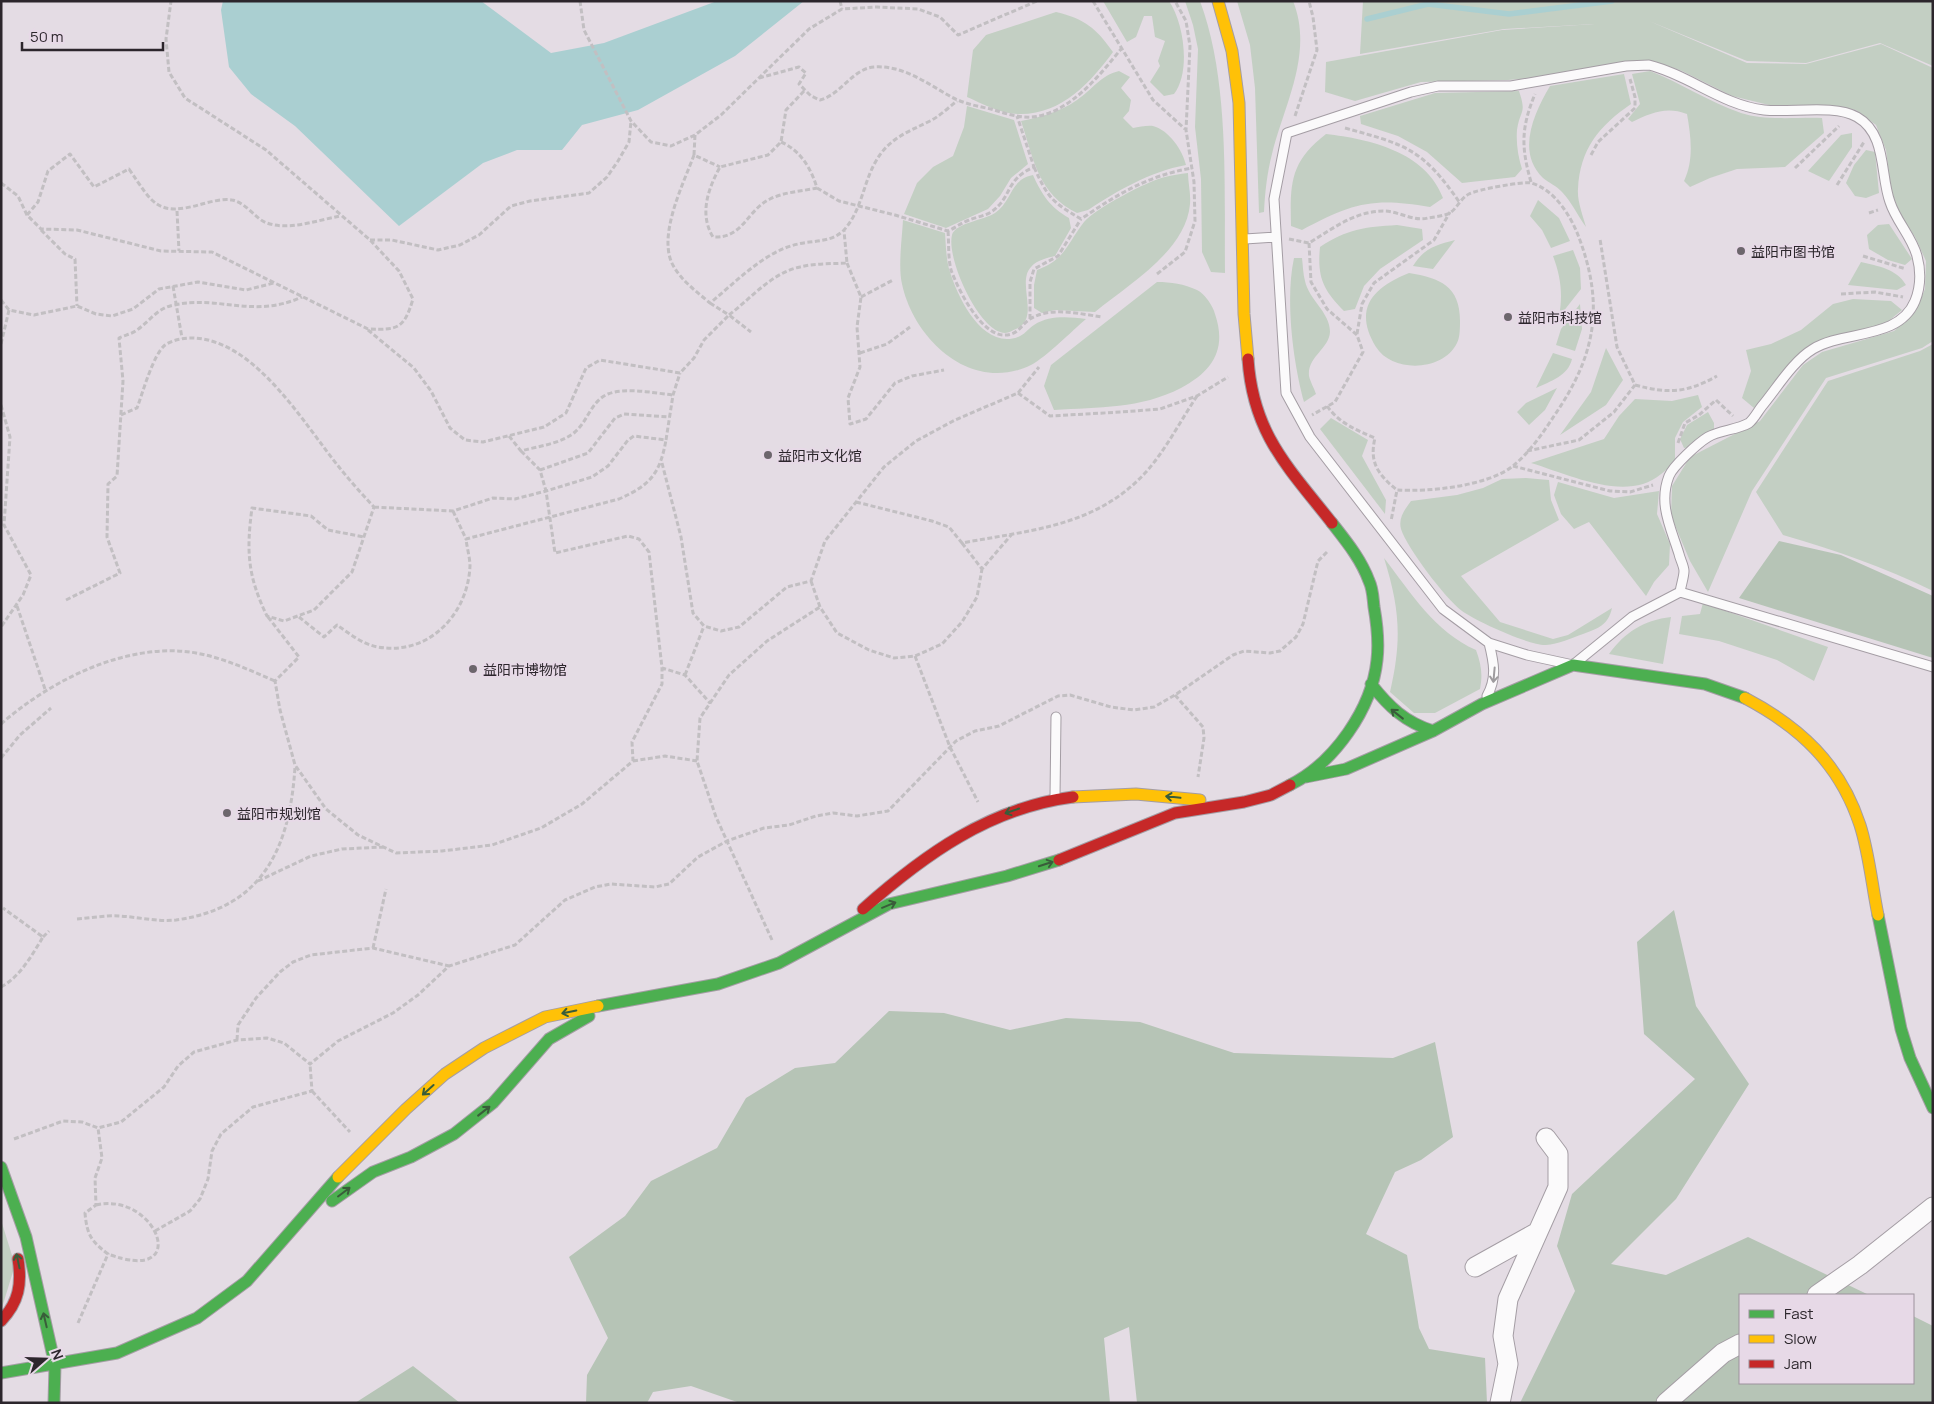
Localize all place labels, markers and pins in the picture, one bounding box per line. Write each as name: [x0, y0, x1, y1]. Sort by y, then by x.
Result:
place label: 益阳市图书馆: [1751, 242, 1835, 261]
marker: 益阳市图书馆: [1735, 245, 1747, 257]
place label: 益阳市科技馆: [1518, 308, 1602, 327]
marker: 益阳市科技馆: [1502, 311, 1514, 323]
place label: 益阳市文化馆: [778, 446, 862, 465]
marker: 益阳市文化馆: [762, 449, 774, 461]
place label: 益阳市博物馆: [483, 660, 567, 679]
marker: 益阳市博物馆: [467, 663, 479, 675]
place label: 益阳市规划馆: [237, 804, 321, 823]
marker: 益阳市规划馆: [221, 807, 233, 819]

